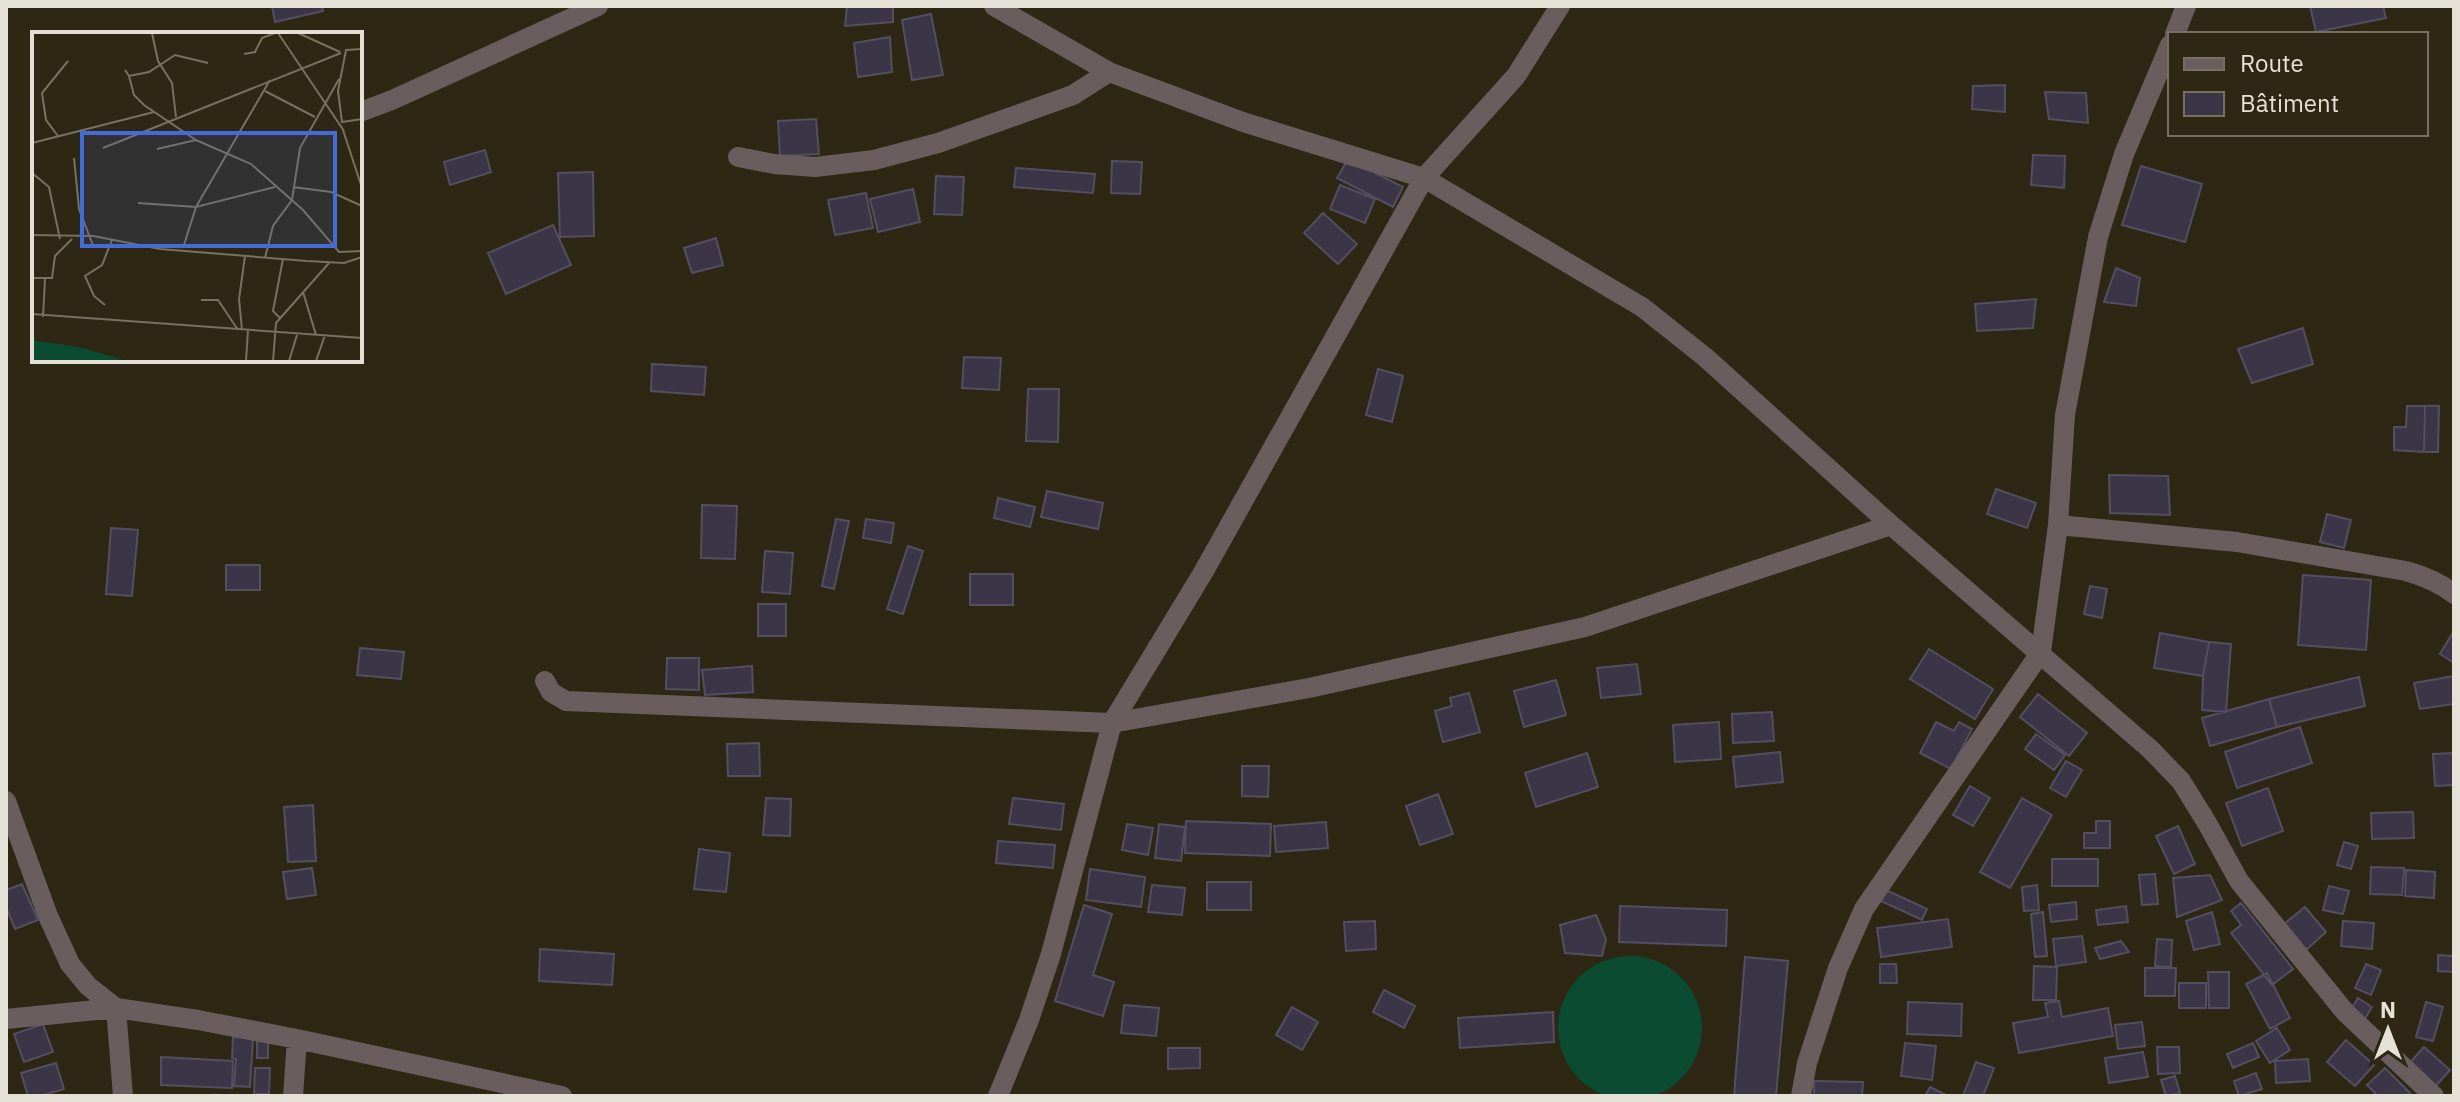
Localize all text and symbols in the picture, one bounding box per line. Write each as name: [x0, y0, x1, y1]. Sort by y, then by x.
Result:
inset map: [32, 32, 362, 362]
legend: [2168, 32, 2428, 136]
text: Route: [2240, 47, 2304, 79]
text: Bâtiment: [2240, 87, 2339, 119]
north arrow: [2348, 990, 2428, 1070]
text: N: [2380, 995, 2396, 1024]

